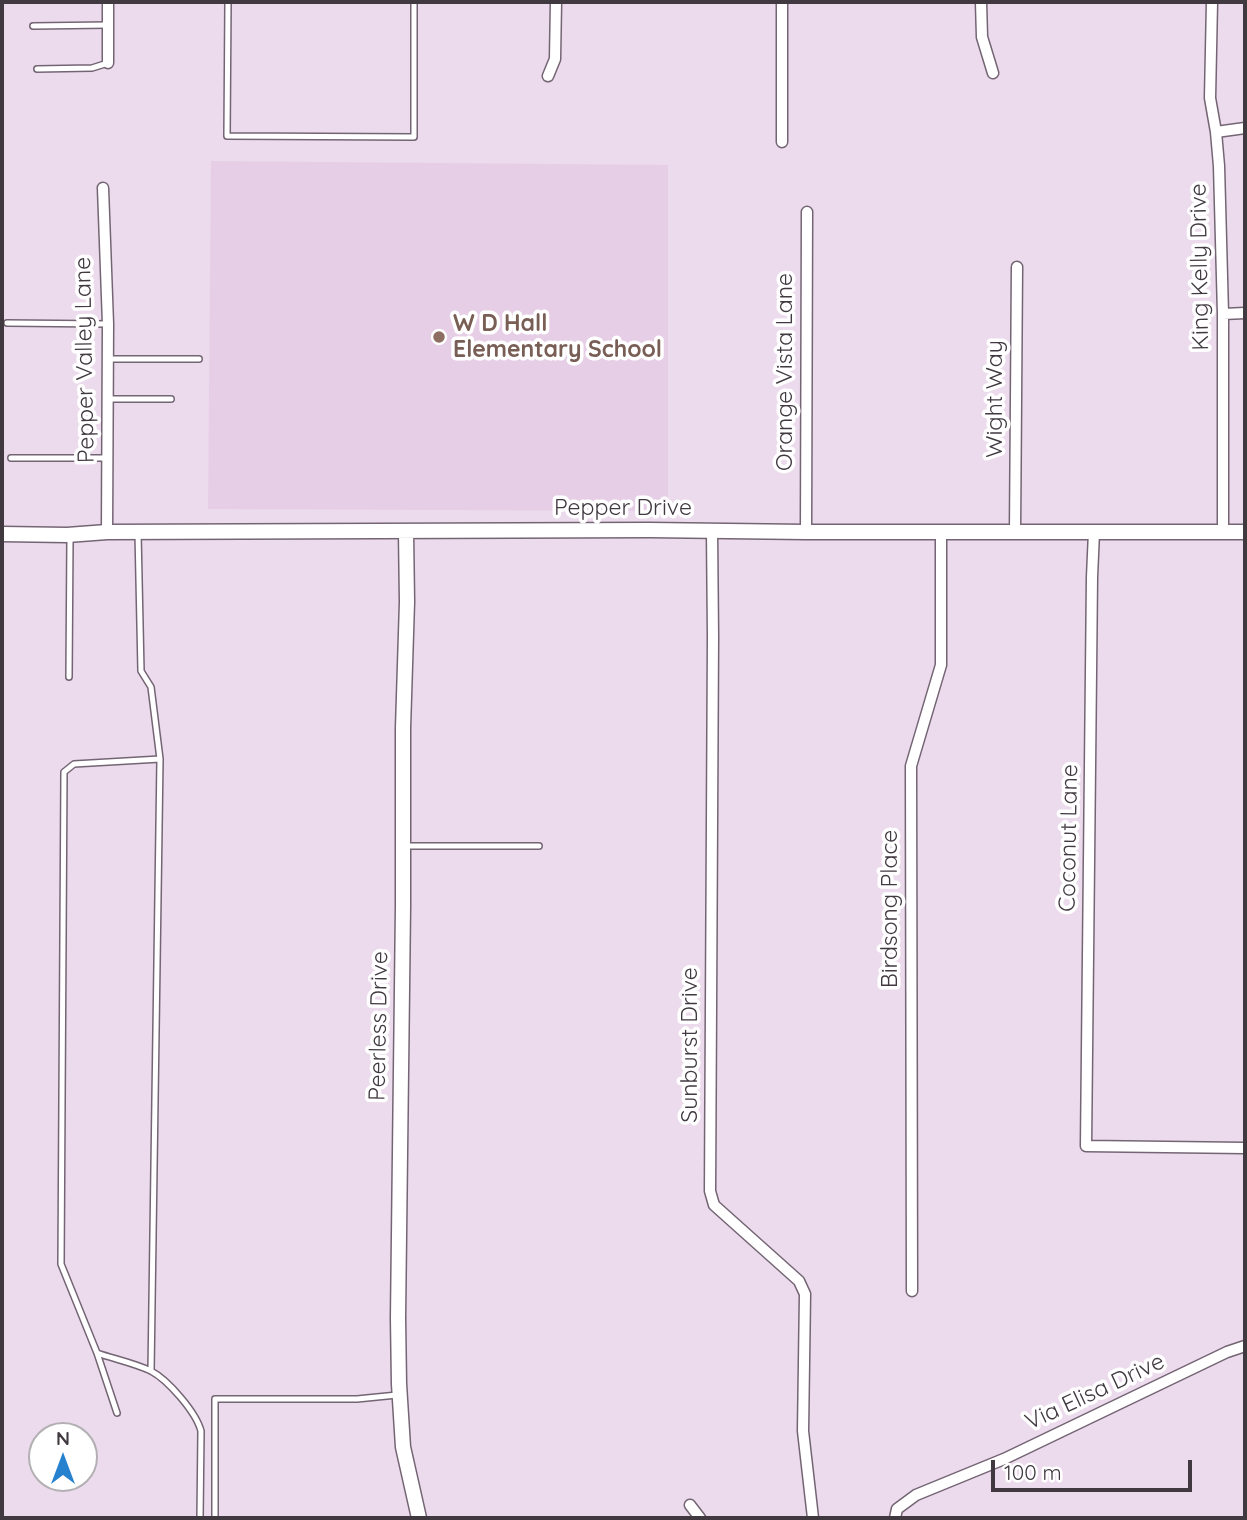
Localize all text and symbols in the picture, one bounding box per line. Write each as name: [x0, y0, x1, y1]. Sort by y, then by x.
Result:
street label: King Kelly Drive: [1185, 183, 1215, 351]
street label: Pepper Valley Lane: [69, 257, 101, 463]
street label: Orange Vista Lane: [771, 273, 799, 471]
place label: W D Hall Elementary School: [453, 310, 662, 364]
marker: W D Hall Elementary School: [431, 329, 447, 345]
street label: Wight Way: [981, 340, 1009, 458]
street label: Pepper Drive: [554, 494, 692, 522]
street label: Coconut Lane: [1054, 764, 1084, 912]
street label: Birdsong Place: [876, 830, 904, 988]
street label: Peerless Drive: [364, 951, 394, 1101]
street label: Sunburst Drive: [676, 967, 704, 1123]
street label: Via Elisa Drive: [1021, 1348, 1169, 1436]
north arrow: [28, 1422, 98, 1492]
text: N: [56, 1426, 70, 1450]
scale bar: [995, 1446, 1196, 1490]
text: 100 m: [1004, 1459, 1062, 1485]

